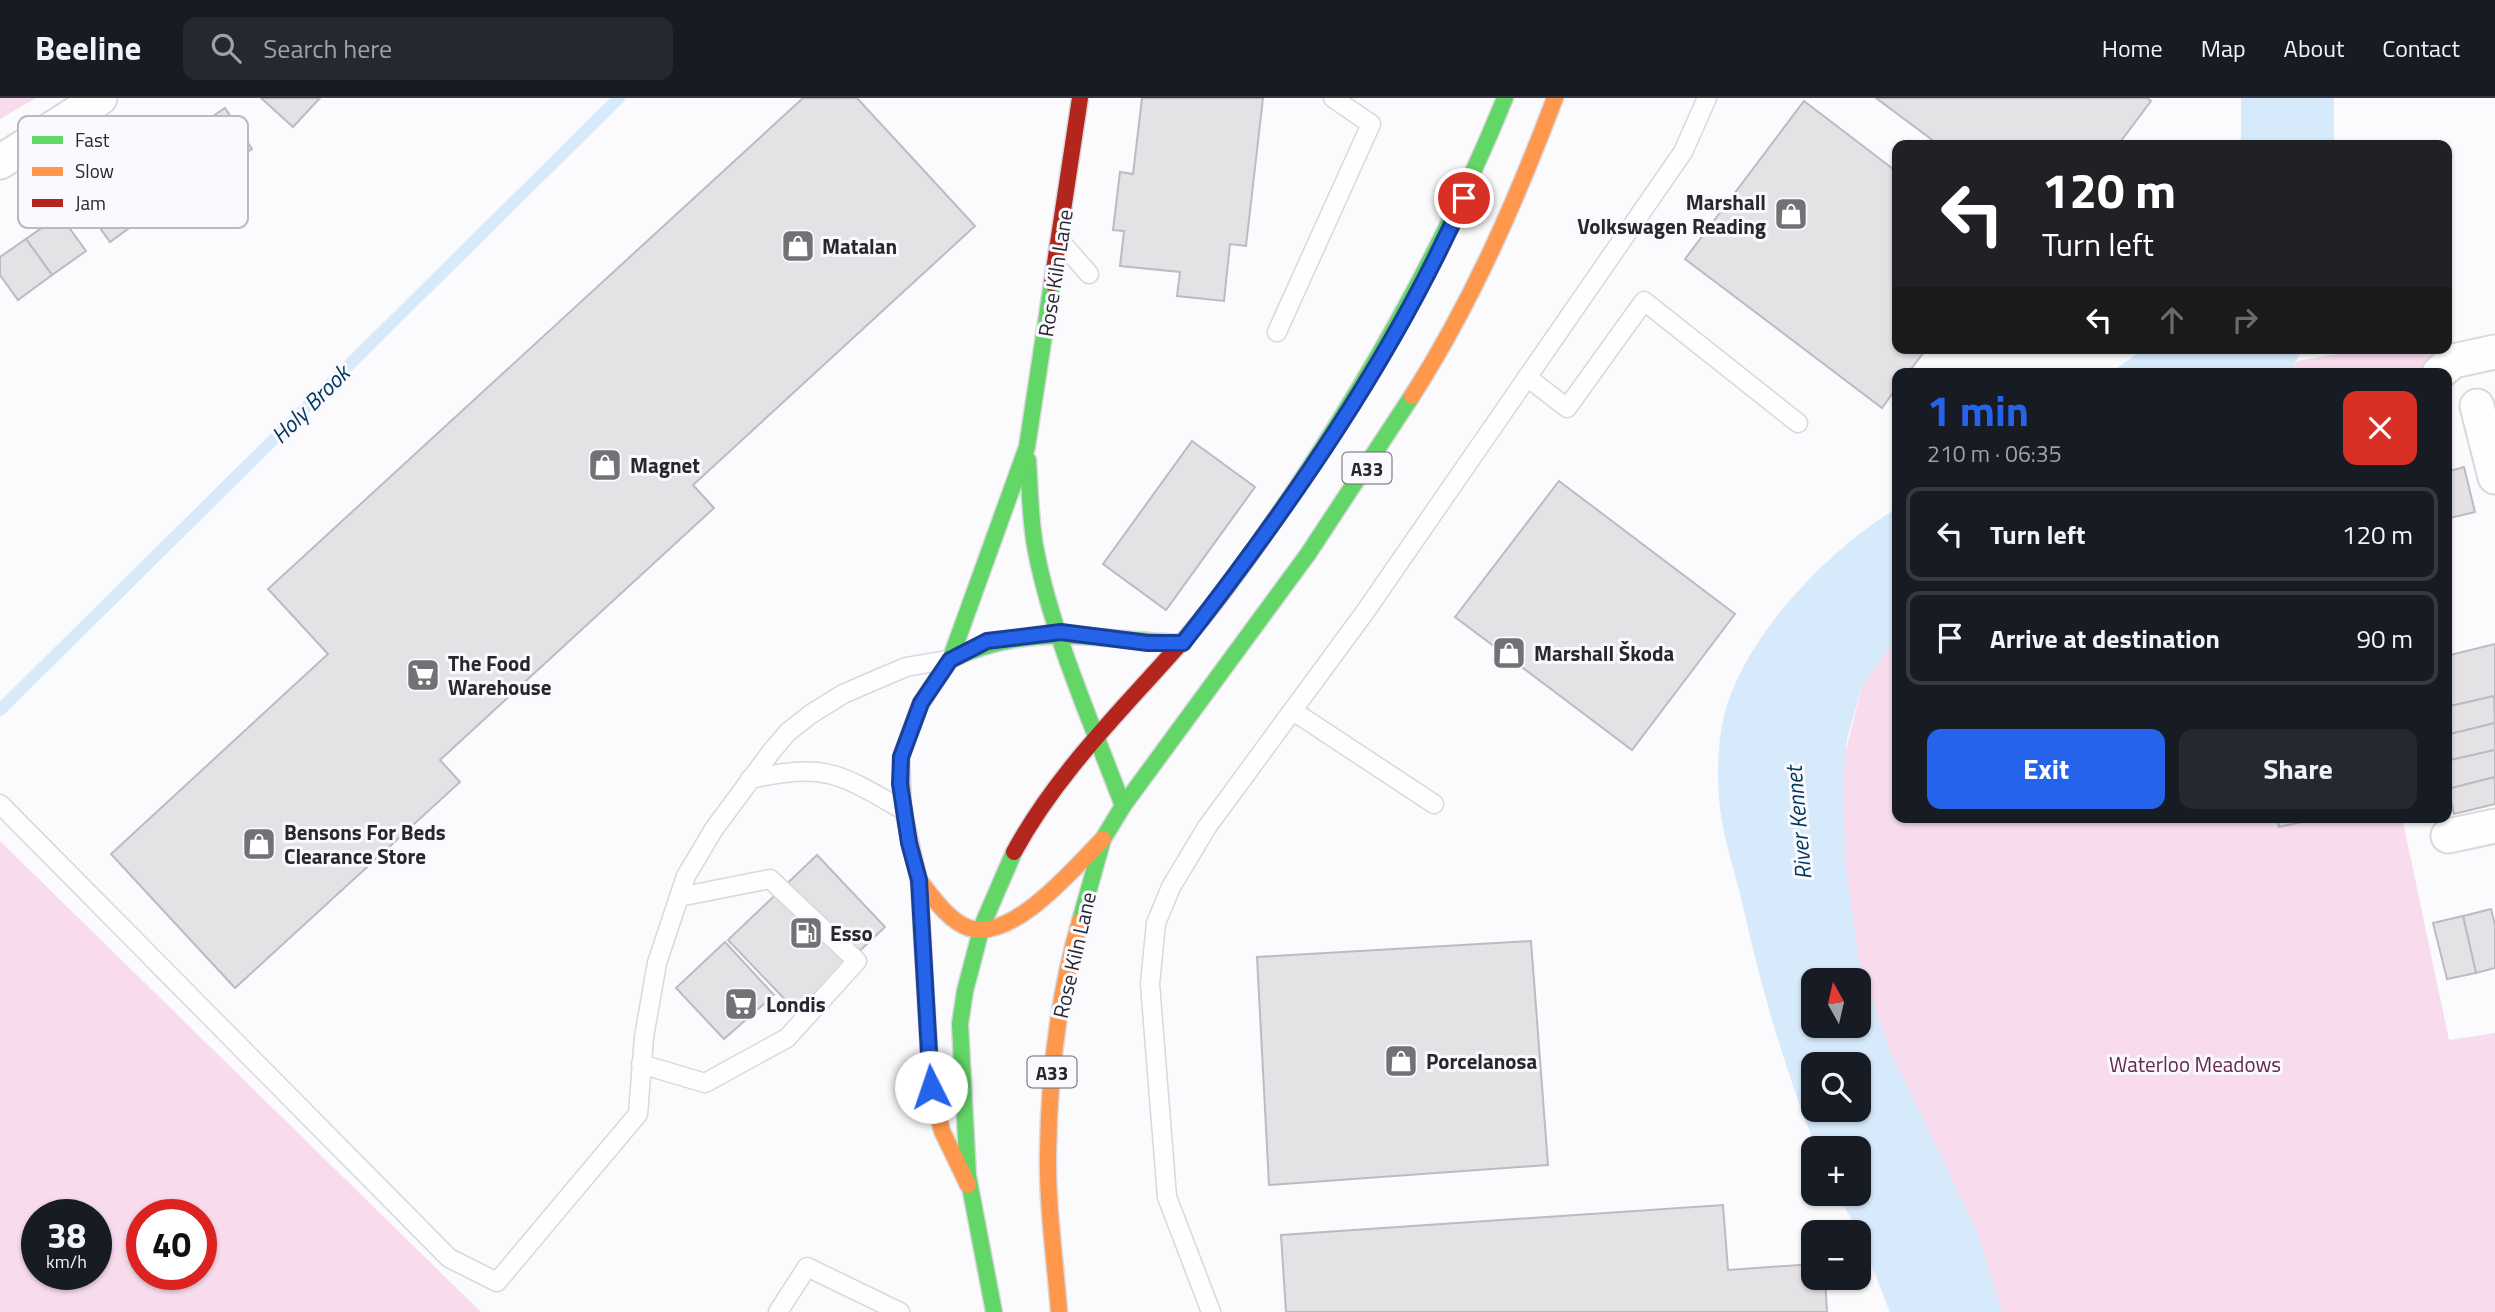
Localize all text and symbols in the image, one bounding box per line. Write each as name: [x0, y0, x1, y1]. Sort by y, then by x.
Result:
search box: [183, 17, 673, 80]
text: Beeline: [35, 23, 141, 73]
icon: search: [207, 29, 245, 67]
text: Search here: [263, 29, 392, 68]
text: Home: [2102, 30, 2163, 66]
text: Map: [2201, 30, 2246, 66]
text: About: [2284, 30, 2344, 66]
text: Contact: [2382, 30, 2460, 66]
legend: [18, 116, 248, 228]
text: Fast: [75, 125, 110, 154]
text: 120 m: [2042, 152, 2176, 227]
text: Slow: [75, 156, 114, 185]
pin: [1434, 168, 1494, 228]
icon: left: [1927, 168, 2018, 259]
icon: arrive: [1445, 179, 1483, 217]
place label: Marshall Volkswagen Reading: [1577, 186, 1766, 242]
text: Jam: [75, 188, 106, 217]
shop icon: Marshall Volkswagen Reading: [1772, 195, 1810, 233]
street label: Rose Kiln Lane: [1029, 207, 1081, 339]
text: Turn left: [2042, 220, 2154, 268]
shop icon: Matalan: [779, 227, 817, 265]
place label: Matalan: [822, 230, 897, 262]
icon: left: [2080, 301, 2118, 339]
icon: ahead: [2153, 301, 2191, 339]
icon: right: [2226, 301, 2264, 339]
water label: Holy Brook: [263, 355, 359, 451]
text: 1 min: [1927, 378, 2029, 442]
button: close: [2343, 391, 2417, 465]
text: 210 m · 06:35: [1927, 436, 2062, 471]
shop icon: Magnet: [586, 446, 624, 484]
place label: Magnet: [630, 449, 700, 481]
road number: A33: [1342, 452, 1392, 484]
icon: left: [1931, 515, 1969, 553]
text: Turn left: [1990, 515, 2085, 554]
text: 120 m: [2342, 515, 2413, 554]
icon: arrive: [1931, 619, 1969, 657]
text: Arrive at destination: [1990, 619, 2220, 658]
text: 90 m: [2356, 619, 2413, 658]
shop icon: Marshall Škoda: [1490, 634, 1528, 672]
place label: Marshall Škoda: [1534, 637, 1675, 669]
place label: The Food Warehouse: [448, 647, 552, 703]
supermarket icon: The Food Warehouse: [404, 656, 442, 694]
button: Exit: [1927, 729, 2165, 809]
button: Share: [2179, 729, 2417, 809]
water label: River Kennet: [1775, 762, 1820, 881]
place label: Bensons For Beds Clearance Store: [284, 816, 446, 872]
shop icon: Bensons For Beds Clearance Store: [240, 825, 278, 863]
street label: Rose Kiln Lane: [1044, 889, 1104, 1021]
fuel station icon: Esso: [787, 914, 825, 952]
place label: Esso: [830, 917, 873, 949]
north arrow: [1801, 968, 1871, 1038]
map controls: [1801, 968, 1871, 1290]
supermarket icon: Londis: [722, 985, 760, 1023]
place label: Londis: [766, 988, 826, 1020]
shop icon: Porcelanosa: [1382, 1042, 1420, 1080]
place label: Porcelanosa: [1426, 1045, 1537, 1077]
park label: Waterloo Meadows: [2109, 1048, 2281, 1080]
position arrow: [894, 1050, 968, 1124]
button: search: [1801, 1052, 1871, 1122]
road number: A33: [1028, 1056, 1076, 1088]
button: +: [1801, 1136, 1871, 1206]
speed limit sign: 40: [126, 1199, 217, 1290]
text: 38: [47, 1208, 86, 1262]
button: −: [1801, 1220, 1871, 1290]
text: km/h: [46, 1248, 87, 1275]

